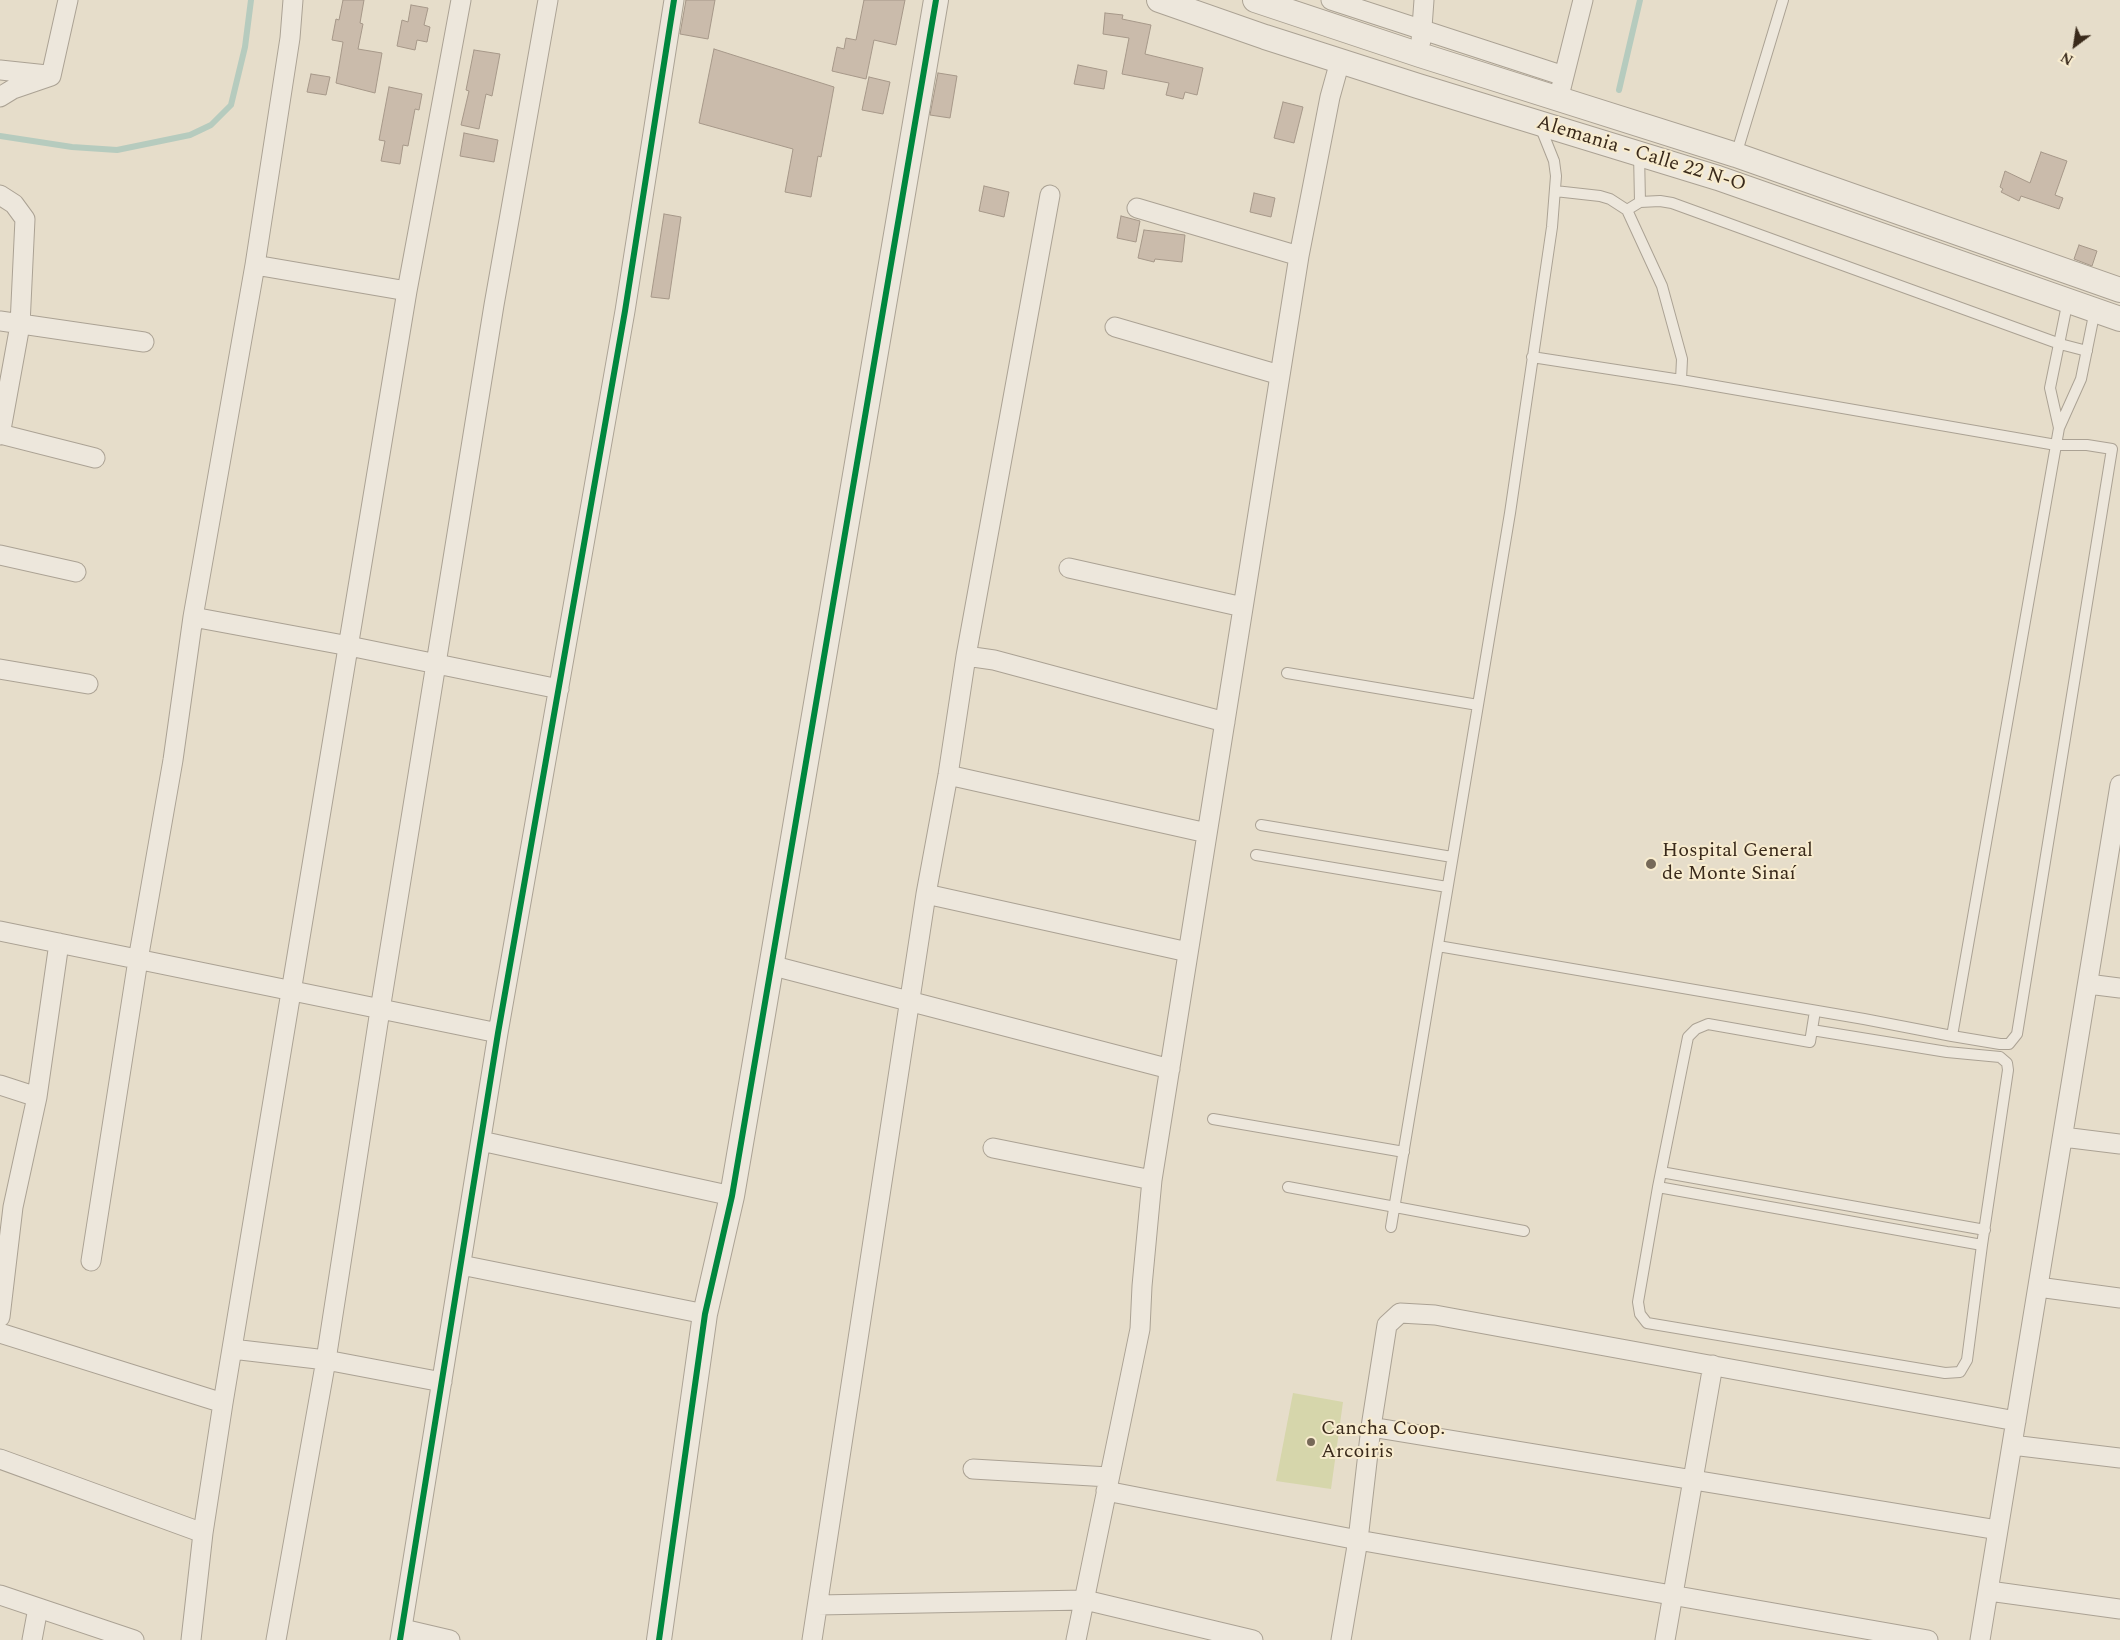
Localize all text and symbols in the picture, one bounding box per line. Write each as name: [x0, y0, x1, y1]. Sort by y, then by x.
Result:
north arrow: [2050, 20, 2100, 70]
text: N: [2057, 46, 2077, 70]
street label: Alemania - Calle 22 N-O: [1533, 112, 1749, 198]
place label: Hospital General de Monte Sinaí: [1662, 840, 1813, 887]
marker: Hospital General de Monte Sinaí: [1644, 857, 1658, 871]
place label: Cancha Coop. Arcoiris: [1321, 1418, 1445, 1465]
marker: Cancha Coop. Arcoiris: [1305, 1436, 1317, 1448]

